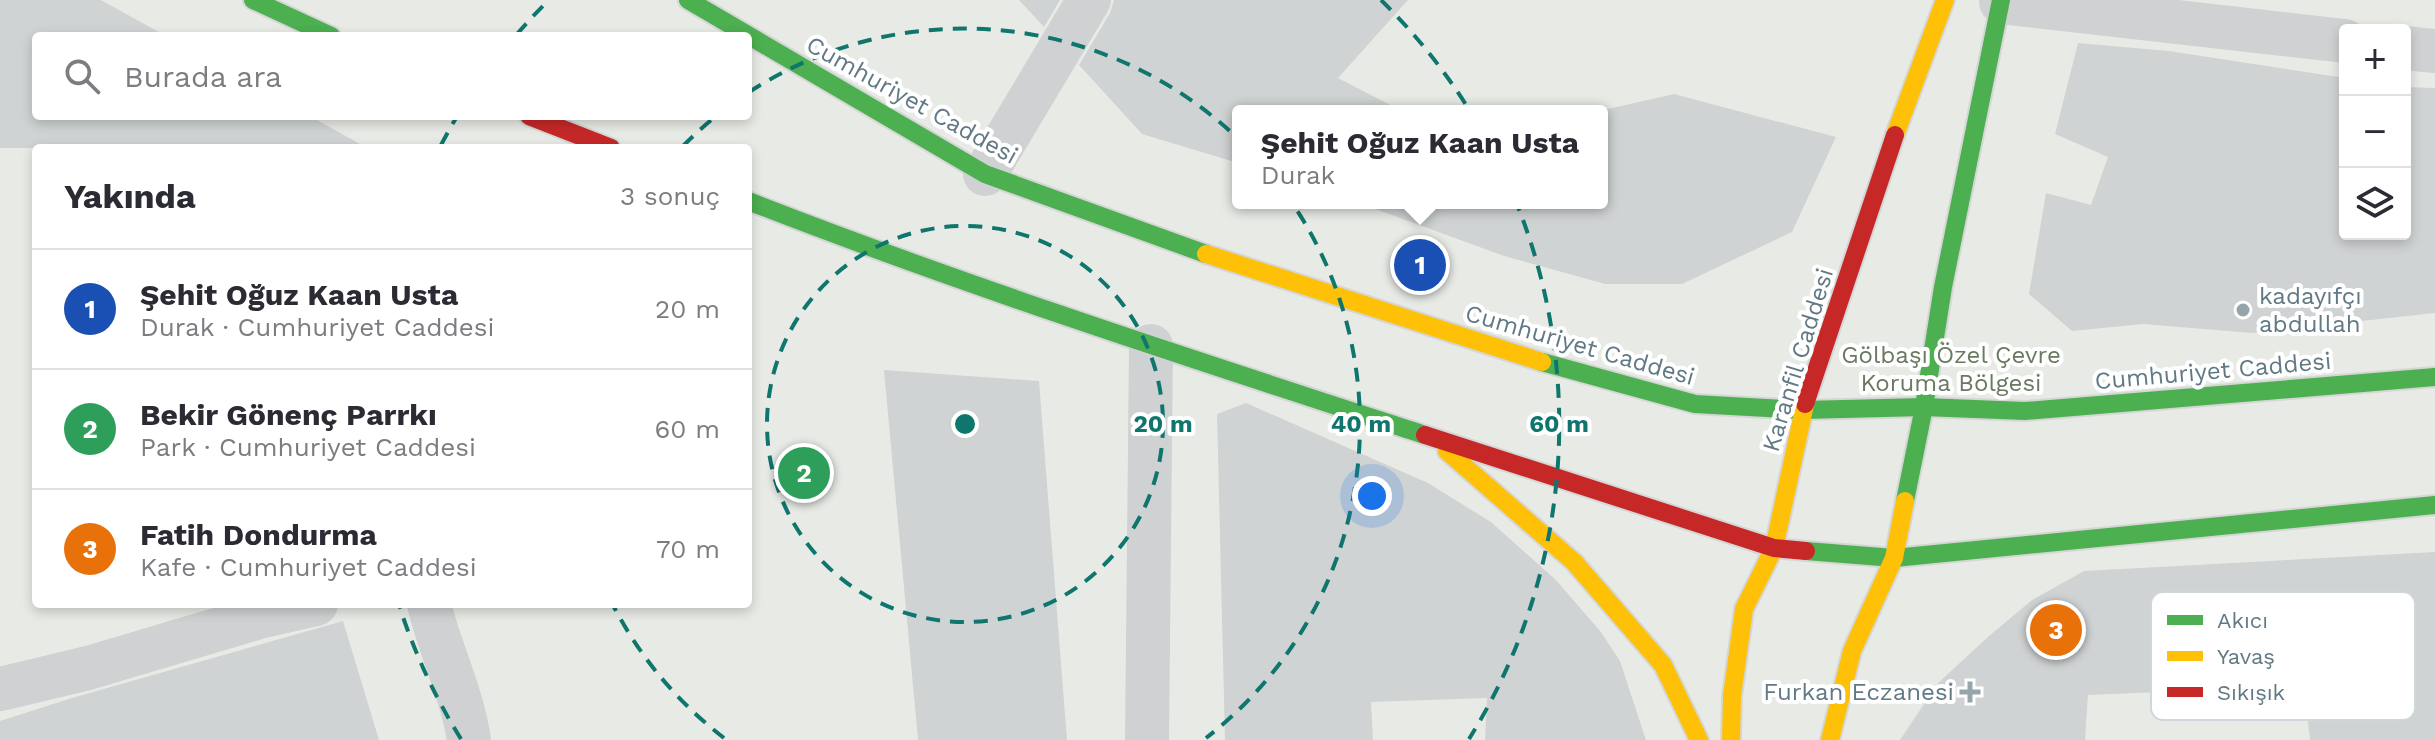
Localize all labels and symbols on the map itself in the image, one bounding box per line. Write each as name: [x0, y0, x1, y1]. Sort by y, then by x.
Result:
street label: Cumhuriyet Caddesi: [802, 30, 1022, 170]
pin: 1: [1394, 235, 1446, 295]
street label: Karanfil Caddesi: [1757, 265, 1839, 455]
place label: kadayıfçı abdullah: [2259, 282, 2362, 338]
street label: Cumhuriyet Caddesi: [1462, 299, 1698, 391]
marker: kadayıfçı abdullah: [2234, 301, 2252, 319]
park label: Gölbaşı Özel Çevre Koruma Bölgesi: [1841, 341, 2061, 397]
street label: Cumhuriyet Caddesi: [2094, 347, 2332, 395]
centre of rings: [951, 410, 979, 438]
text: 20 m: [1133, 410, 1193, 438]
text: 40 m: [1331, 410, 1391, 438]
text: 60 m: [1529, 410, 1589, 438]
pin: 2: [778, 443, 830, 503]
your location: [1352, 476, 1392, 516]
legend: [2151, 592, 2415, 720]
pin: 3: [2030, 600, 2082, 660]
text: Akıcı: [2217, 608, 2268, 633]
text: Yavaş: [2217, 644, 2275, 669]
place label: Furkan Eczanesi: [1763, 678, 1954, 706]
text: Sıkışık: [2217, 680, 2285, 705]
marker: Furkan Eczanesi: [1961, 683, 1979, 701]

